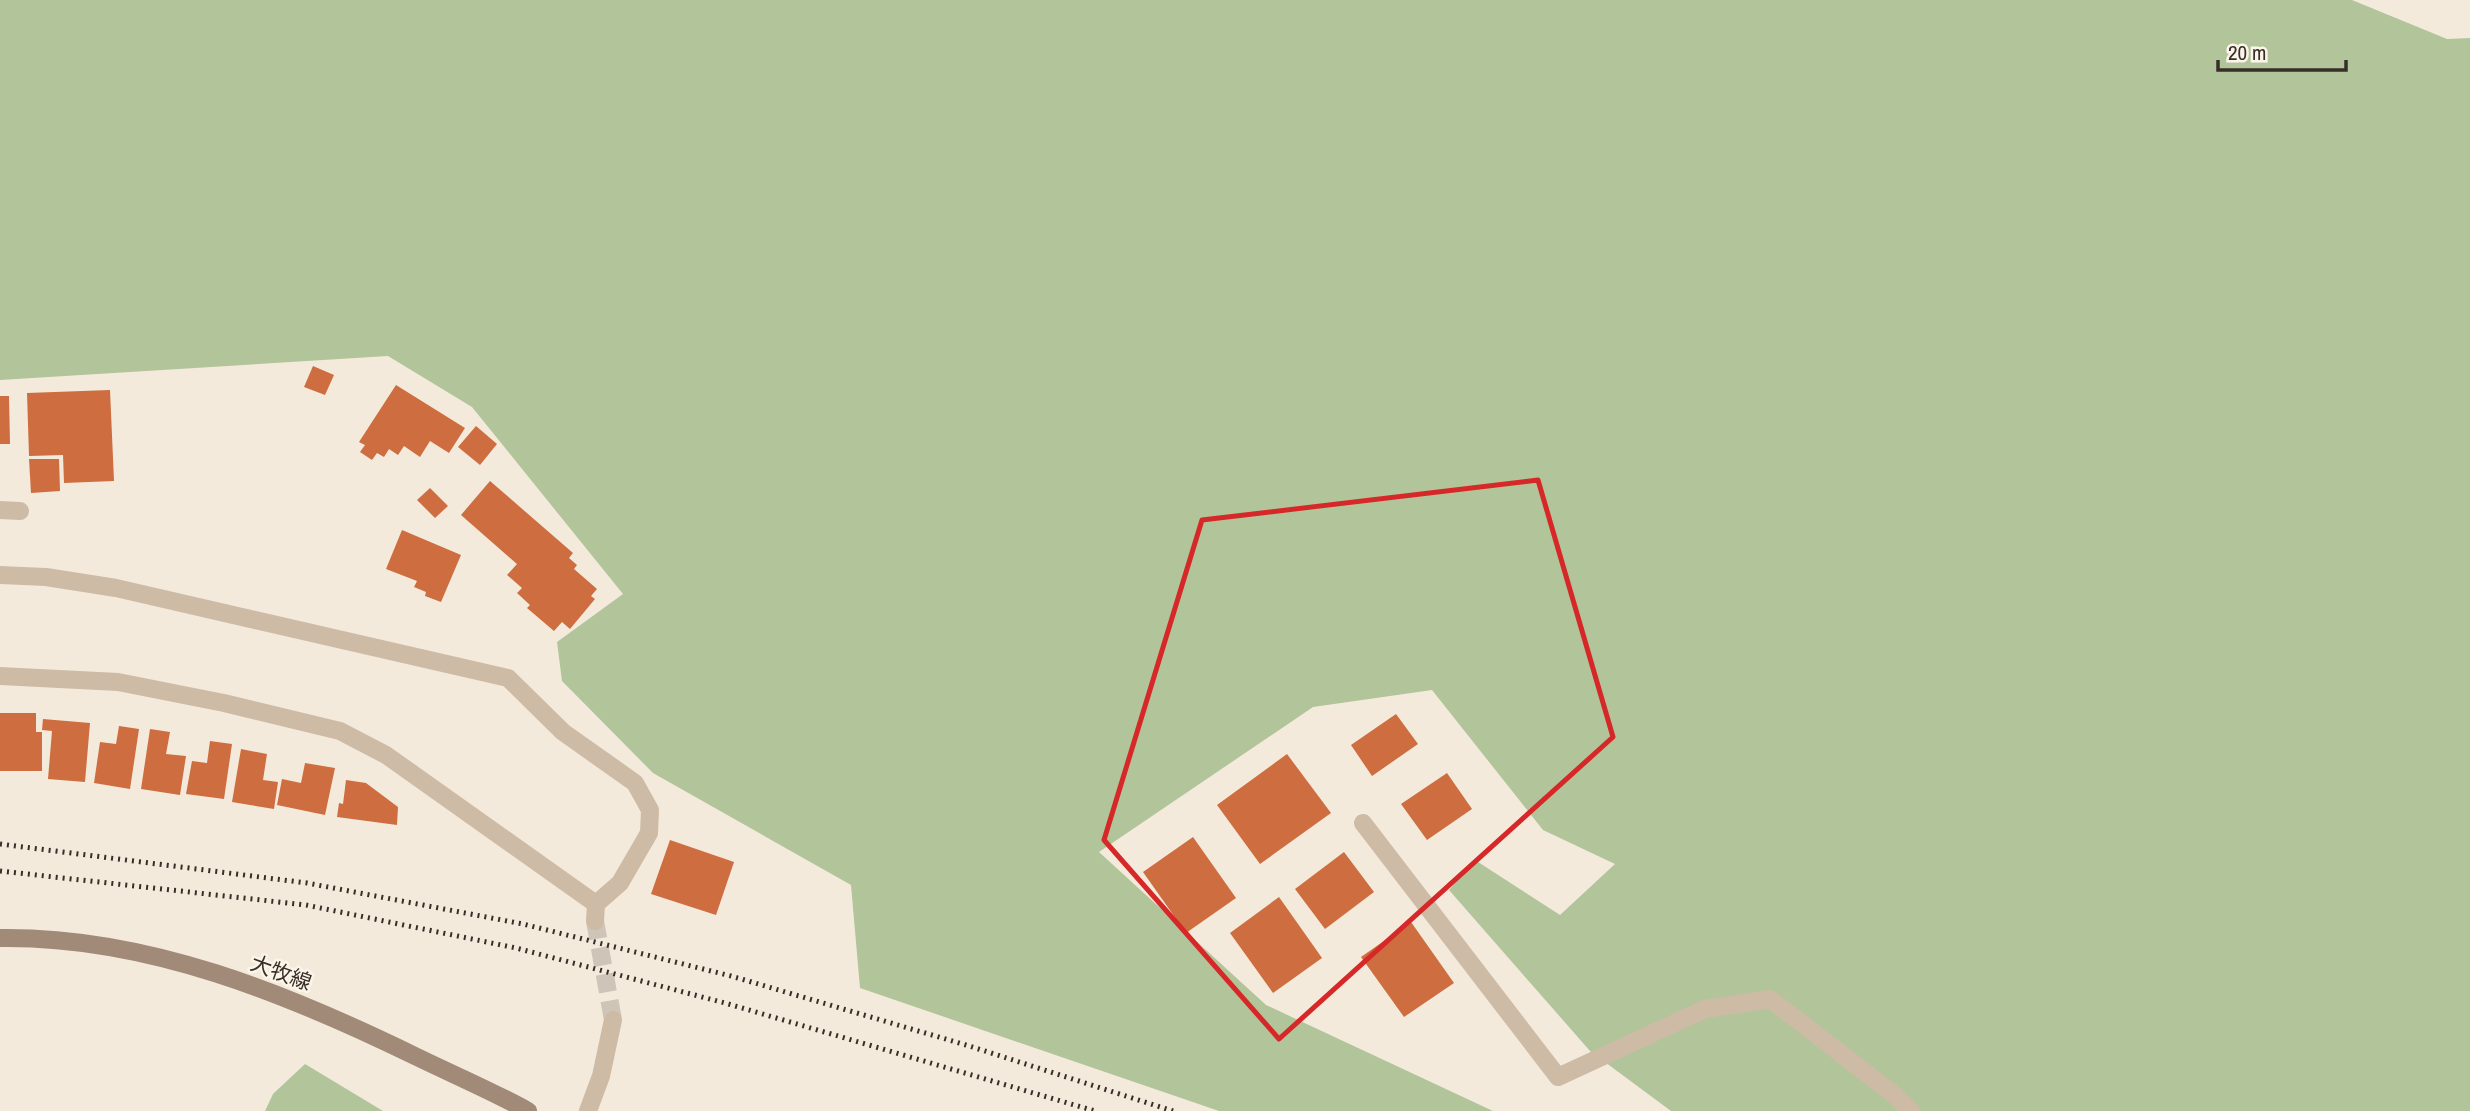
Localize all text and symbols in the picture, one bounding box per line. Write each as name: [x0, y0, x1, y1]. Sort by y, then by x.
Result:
scale bar: [2218, 28, 2346, 72]
text: 20 m: [2228, 38, 2266, 67]
street label: 大牧線: [247, 948, 316, 997]

